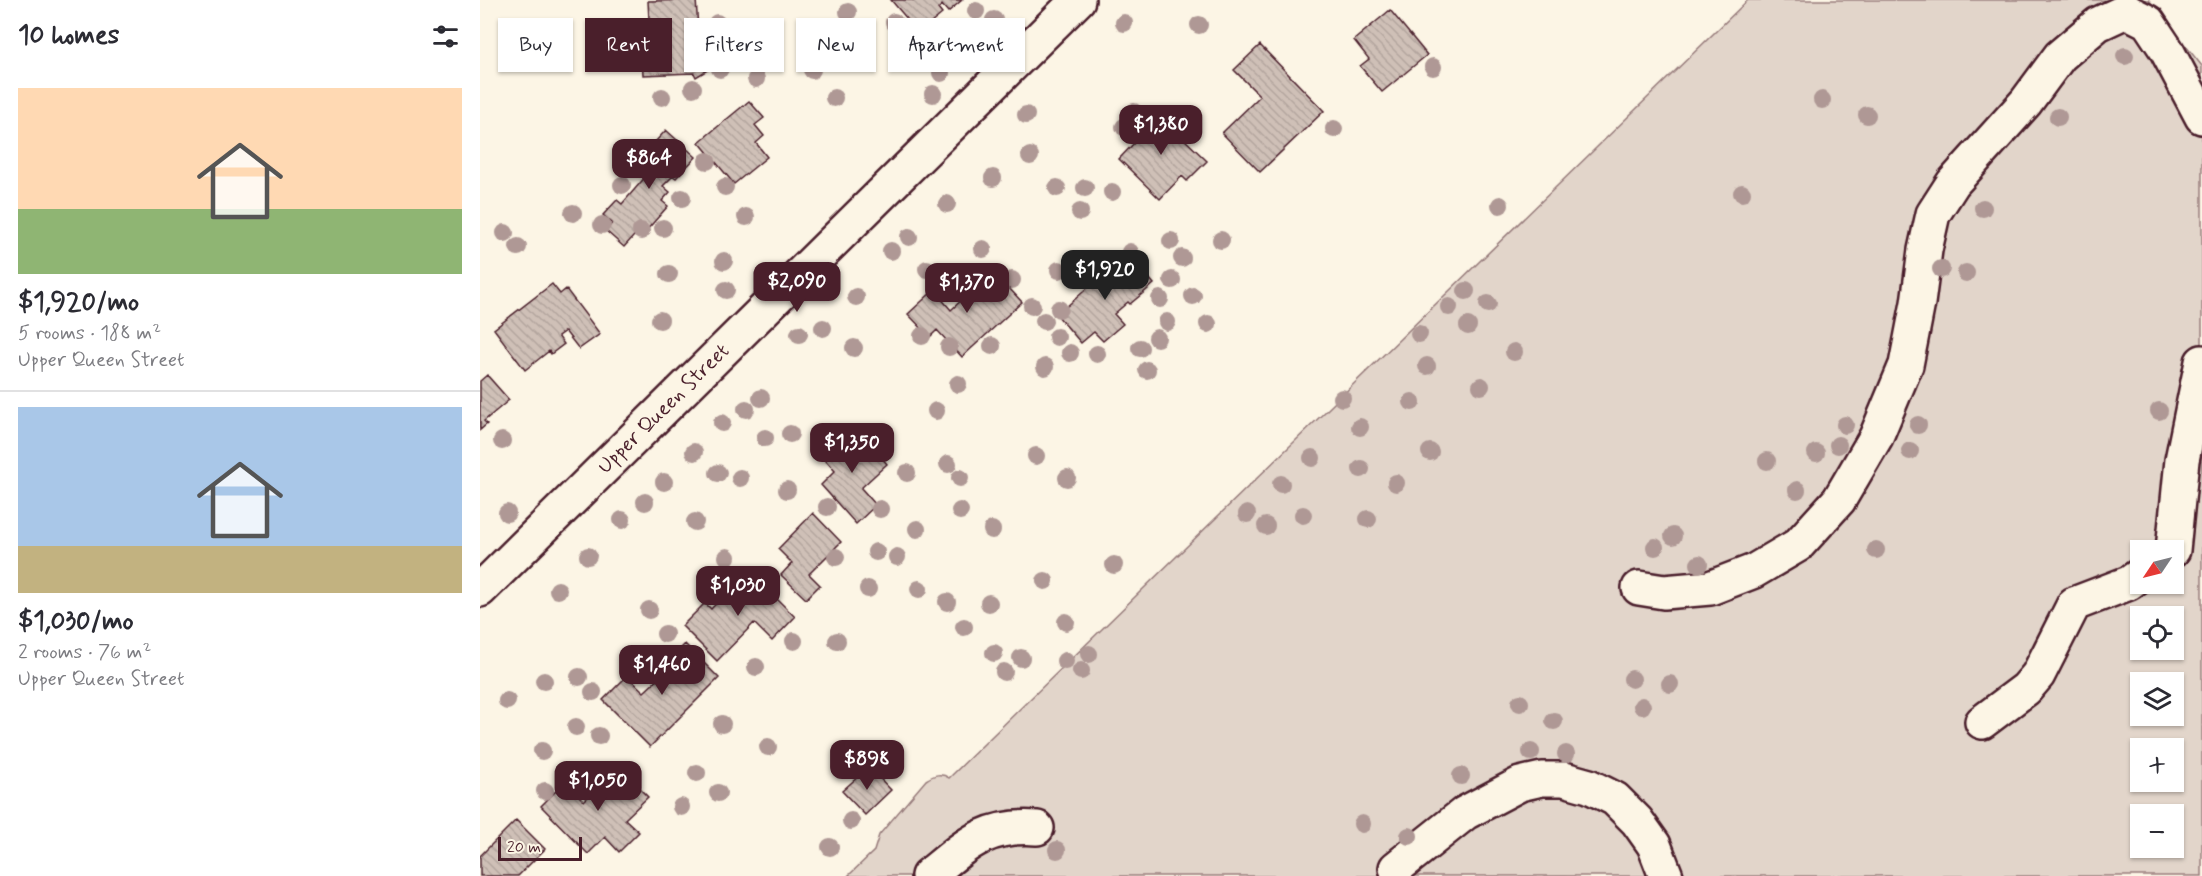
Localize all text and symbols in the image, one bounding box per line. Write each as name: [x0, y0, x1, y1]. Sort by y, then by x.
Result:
chip: Buy: [498, 18, 573, 72]
chip: Rent: [585, 18, 672, 72]
chip: Filters: [684, 18, 784, 72]
chip: New: [796, 18, 876, 72]
chip: Apartment: [888, 18, 1025, 72]
text: 10 homes: [18, 19, 119, 53]
icon: filters: [429, 20, 462, 53]
pin: $1,380: [1112, 105, 1210, 156]
text: $1,380: [1133, 111, 1189, 138]
icon: home: [186, 127, 294, 235]
pin: $864: [613, 139, 685, 190]
text: $864: [626, 145, 672, 172]
pin: $1,920: [1056, 250, 1154, 301]
text: $1,920: [1075, 256, 1135, 283]
pin: $2,090: [748, 262, 846, 313]
pin: $1,370: [918, 263, 1016, 314]
text: $2,090: [767, 268, 827, 295]
text: $1,370: [939, 269, 995, 296]
text: $1,920/mo: [18, 286, 139, 320]
text: 5 rooms · 188 m²: [18, 320, 161, 347]
street label: Upper Queen Street: [592, 337, 736, 480]
text: Upper Queen Street: [18, 347, 185, 374]
pin: $1,350: [803, 423, 901, 474]
text: $1,350: [824, 429, 880, 456]
icon: home: [186, 446, 294, 554]
north arrow: [2130, 540, 2184, 594]
map controls: [2130, 540, 2184, 858]
pin: $1,030: [689, 566, 787, 617]
text: $1,030: [710, 572, 766, 599]
text: $1,030/mo: [18, 605, 134, 639]
button: locate: [2130, 606, 2184, 660]
text: 2 rooms · 76 m²: [18, 639, 151, 666]
pin: $1,460: [613, 645, 711, 696]
text: $1,460: [633, 651, 691, 678]
text: Upper Queen Street: [18, 666, 185, 693]
button: layers: [2130, 672, 2184, 726]
button: +: [2130, 738, 2184, 792]
pin: $898: [831, 740, 903, 791]
text: $898: [844, 746, 890, 773]
pin: $1,050: [549, 761, 647, 812]
text: $1,050: [569, 767, 627, 794]
button: −: [2130, 804, 2184, 858]
scale bar: [498, 834, 582, 862]
text: 20 m: [507, 837, 541, 858]

